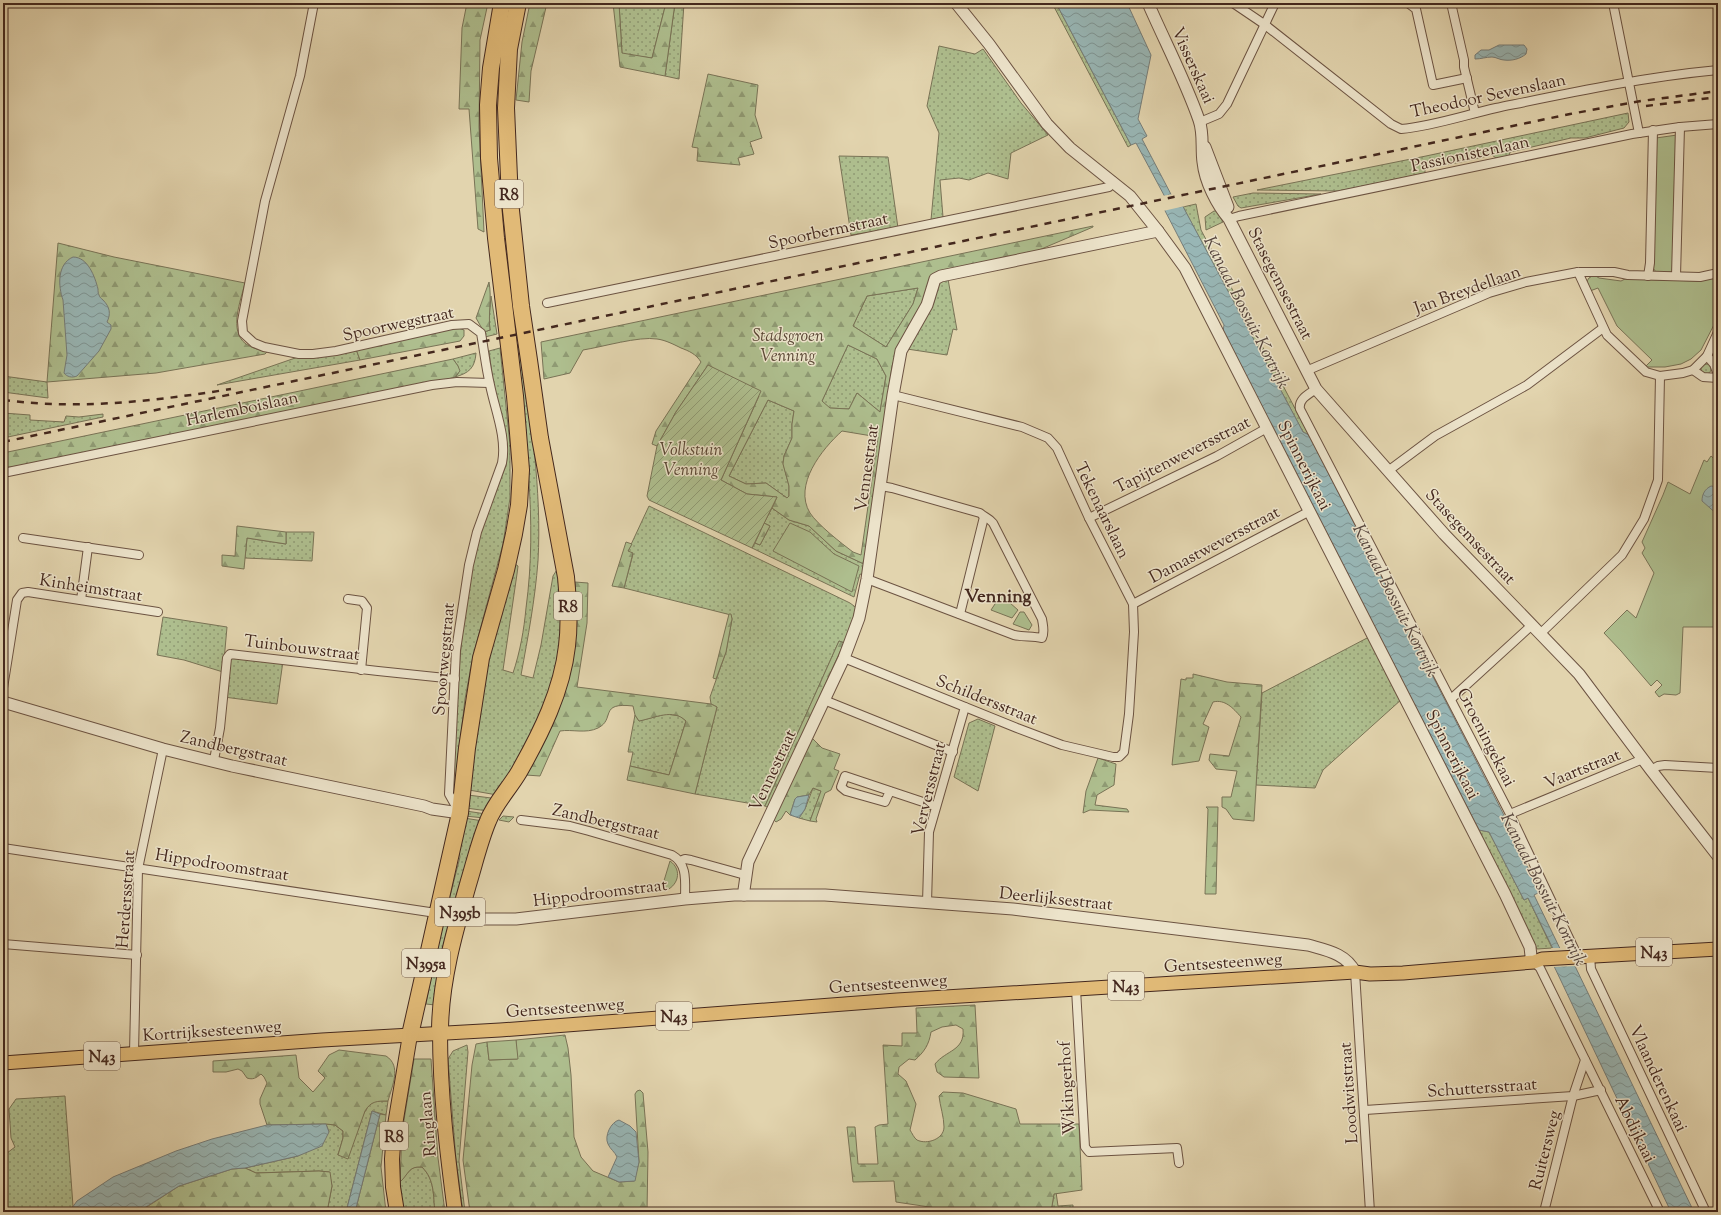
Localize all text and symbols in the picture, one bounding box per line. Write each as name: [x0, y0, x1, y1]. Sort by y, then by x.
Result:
street label: Visserskaai: [1165, 24, 1220, 108]
street label: Theodoor Sevenslaan: [1408, 69, 1568, 125]
street label: Passionistenlaan: [1409, 131, 1532, 179]
road number: R8: [495, 180, 523, 208]
street label: Spoorbermstraat: [766, 207, 891, 256]
street label: Stasegemsestraat: [1241, 223, 1318, 344]
water label: Kanaal Bossuit-Kortrijk: [1195, 232, 1295, 394]
street label: Jan Breydellaan: [1410, 260, 1524, 322]
street label: Spoorwegstraat: [341, 301, 456, 348]
park label: Stadsgroen Venning: [752, 325, 824, 369]
street label: Harlemboislaan: [184, 386, 301, 434]
street label: Tapijtenweversstraat: [1111, 411, 1255, 500]
street label: Spinnerijkaai: [1270, 417, 1336, 515]
street label: Vennestraat: [850, 423, 886, 514]
park label: Volkstuin Venning: [660, 439, 723, 483]
street label: Tekenaarslaan: [1068, 459, 1135, 563]
street label: Stasegemsestraat: [1419, 484, 1521, 591]
street label: Damastweversstraat: [1145, 501, 1285, 590]
water label: Kanaal Bossuit-Kortrijk: [1344, 520, 1444, 682]
street label: Kinheimstraat: [37, 569, 144, 609]
district label: Venning: [965, 585, 1032, 611]
road number: R8: [554, 592, 582, 620]
street label: Spoorwegstraat: [428, 602, 462, 717]
street label: Tuinbouwstraat: [243, 630, 361, 668]
street label: Schildersstraat: [932, 670, 1041, 732]
street label: Groeningekaai: [1450, 684, 1521, 792]
street label: Spinnerijkaai: [1418, 706, 1484, 804]
street label: Zandbergstraat: [178, 726, 290, 774]
street label: Vennestraat: [744, 726, 803, 816]
street label: Verversstraat: [907, 740, 953, 839]
street label: Vaartstraat: [1541, 744, 1625, 796]
street label: Zandbergstraat: [550, 799, 662, 847]
water label: Kanaal Bossuit-Kortrijk: [1492, 809, 1592, 971]
street label: Hippodroomstraat: [153, 844, 290, 888]
street label: Herdersstraat: [112, 849, 142, 949]
street label: Hippodroomstraat: [532, 874, 669, 914]
street label: Deerlijksestraat: [998, 882, 1114, 918]
road number: N395b: [435, 898, 485, 926]
road number: N43: [1636, 938, 1672, 966]
street label: Gentsesteenweg: [1163, 948, 1283, 980]
road number: N395a: [402, 949, 450, 977]
street label: Gentsesteenweg: [828, 969, 948, 1001]
road number: N43: [1108, 972, 1144, 1000]
street label: Gentsesteenweg: [505, 993, 625, 1025]
road number: N43: [656, 1002, 692, 1030]
street label: Kortrijksesteenweg: [142, 1015, 282, 1049]
street label: Vlaanderenkaai: [1622, 1021, 1693, 1136]
street label: Wikingerhof: [1053, 1039, 1082, 1135]
street label: Loodwitstraat: [1334, 1041, 1366, 1144]
road number: N43: [84, 1042, 120, 1070]
street label: Schuttersstraat: [1426, 1073, 1538, 1105]
street label: Ringlaan: [414, 1090, 444, 1158]
street label: Abdijkaai: [1608, 1092, 1661, 1168]
street label: Ruitersweg: [1524, 1108, 1567, 1193]
road number: R8: [380, 1122, 408, 1150]

